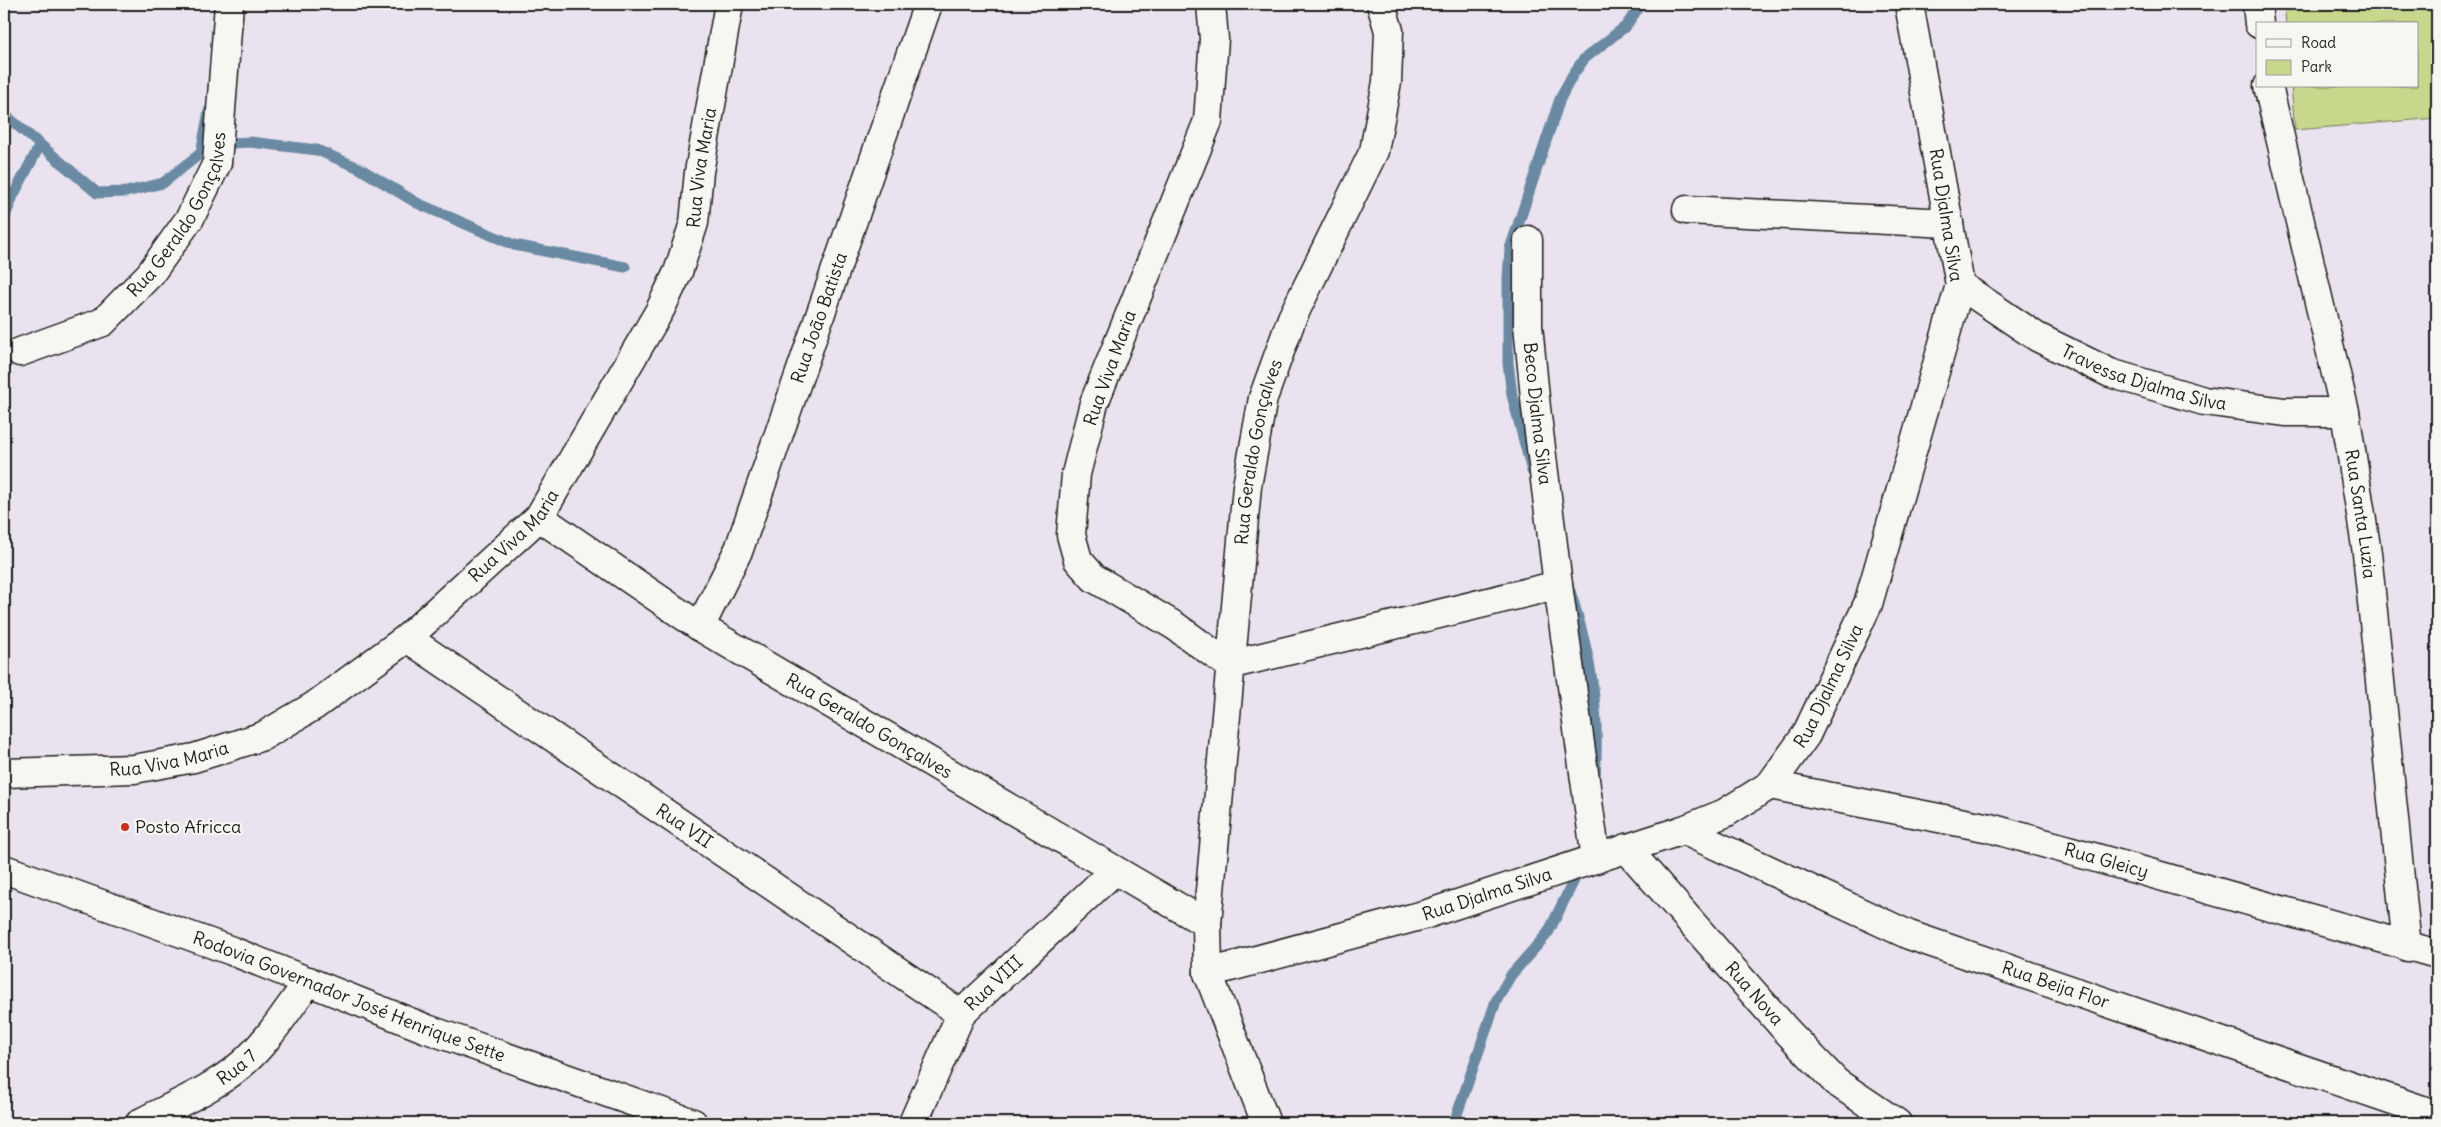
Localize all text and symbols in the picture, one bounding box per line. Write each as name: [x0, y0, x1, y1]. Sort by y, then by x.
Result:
legend: [2256, 22, 2418, 88]
text: Road: [2301, 33, 2336, 52]
text: Park: [2301, 57, 2332, 76]
street label: Rua Viva Maria: [682, 106, 721, 229]
street label: Rua Geraldo Gonçalves: [122, 131, 230, 302]
street label: Rua Djalma Silva: [1925, 147, 1968, 283]
street label: Rua João Batista: [785, 249, 852, 386]
street label: Rua Viva Maria: [1078, 307, 1141, 429]
street label: Travessa Djalma Silva: [2058, 339, 2228, 415]
street label: Beco Djalma Silva: [1519, 341, 1557, 486]
street label: Rua Geraldo Gonçalves: [1230, 356, 1287, 546]
street label: Rua Santa Luzia: [2340, 447, 2382, 580]
street label: Rua Viva Maria: [463, 485, 564, 587]
street label: Rua Djalma Silva: [1788, 620, 1868, 752]
street label: Rua Geraldo Gonçalves: [782, 668, 957, 783]
street label: Rua Viva Maria: [109, 736, 231, 781]
street label: Rua VII: [652, 798, 717, 853]
place label: Posto Africca: [135, 815, 241, 838]
marker: Posto Africca: [119, 821, 131, 833]
street label: Rua Gleicy: [2062, 837, 2151, 883]
street label: Rua Djalma Silva: [1419, 862, 1555, 926]
street label: Rodovia Governador José Henrique Sette: [190, 926, 509, 1067]
street label: Rua VIII: [960, 950, 1027, 1016]
street label: Rua Beija Flor: [1999, 955, 2113, 1014]
street label: Rua Nova: [1720, 957, 1789, 1030]
street label: Rua 7: [212, 1044, 262, 1090]

